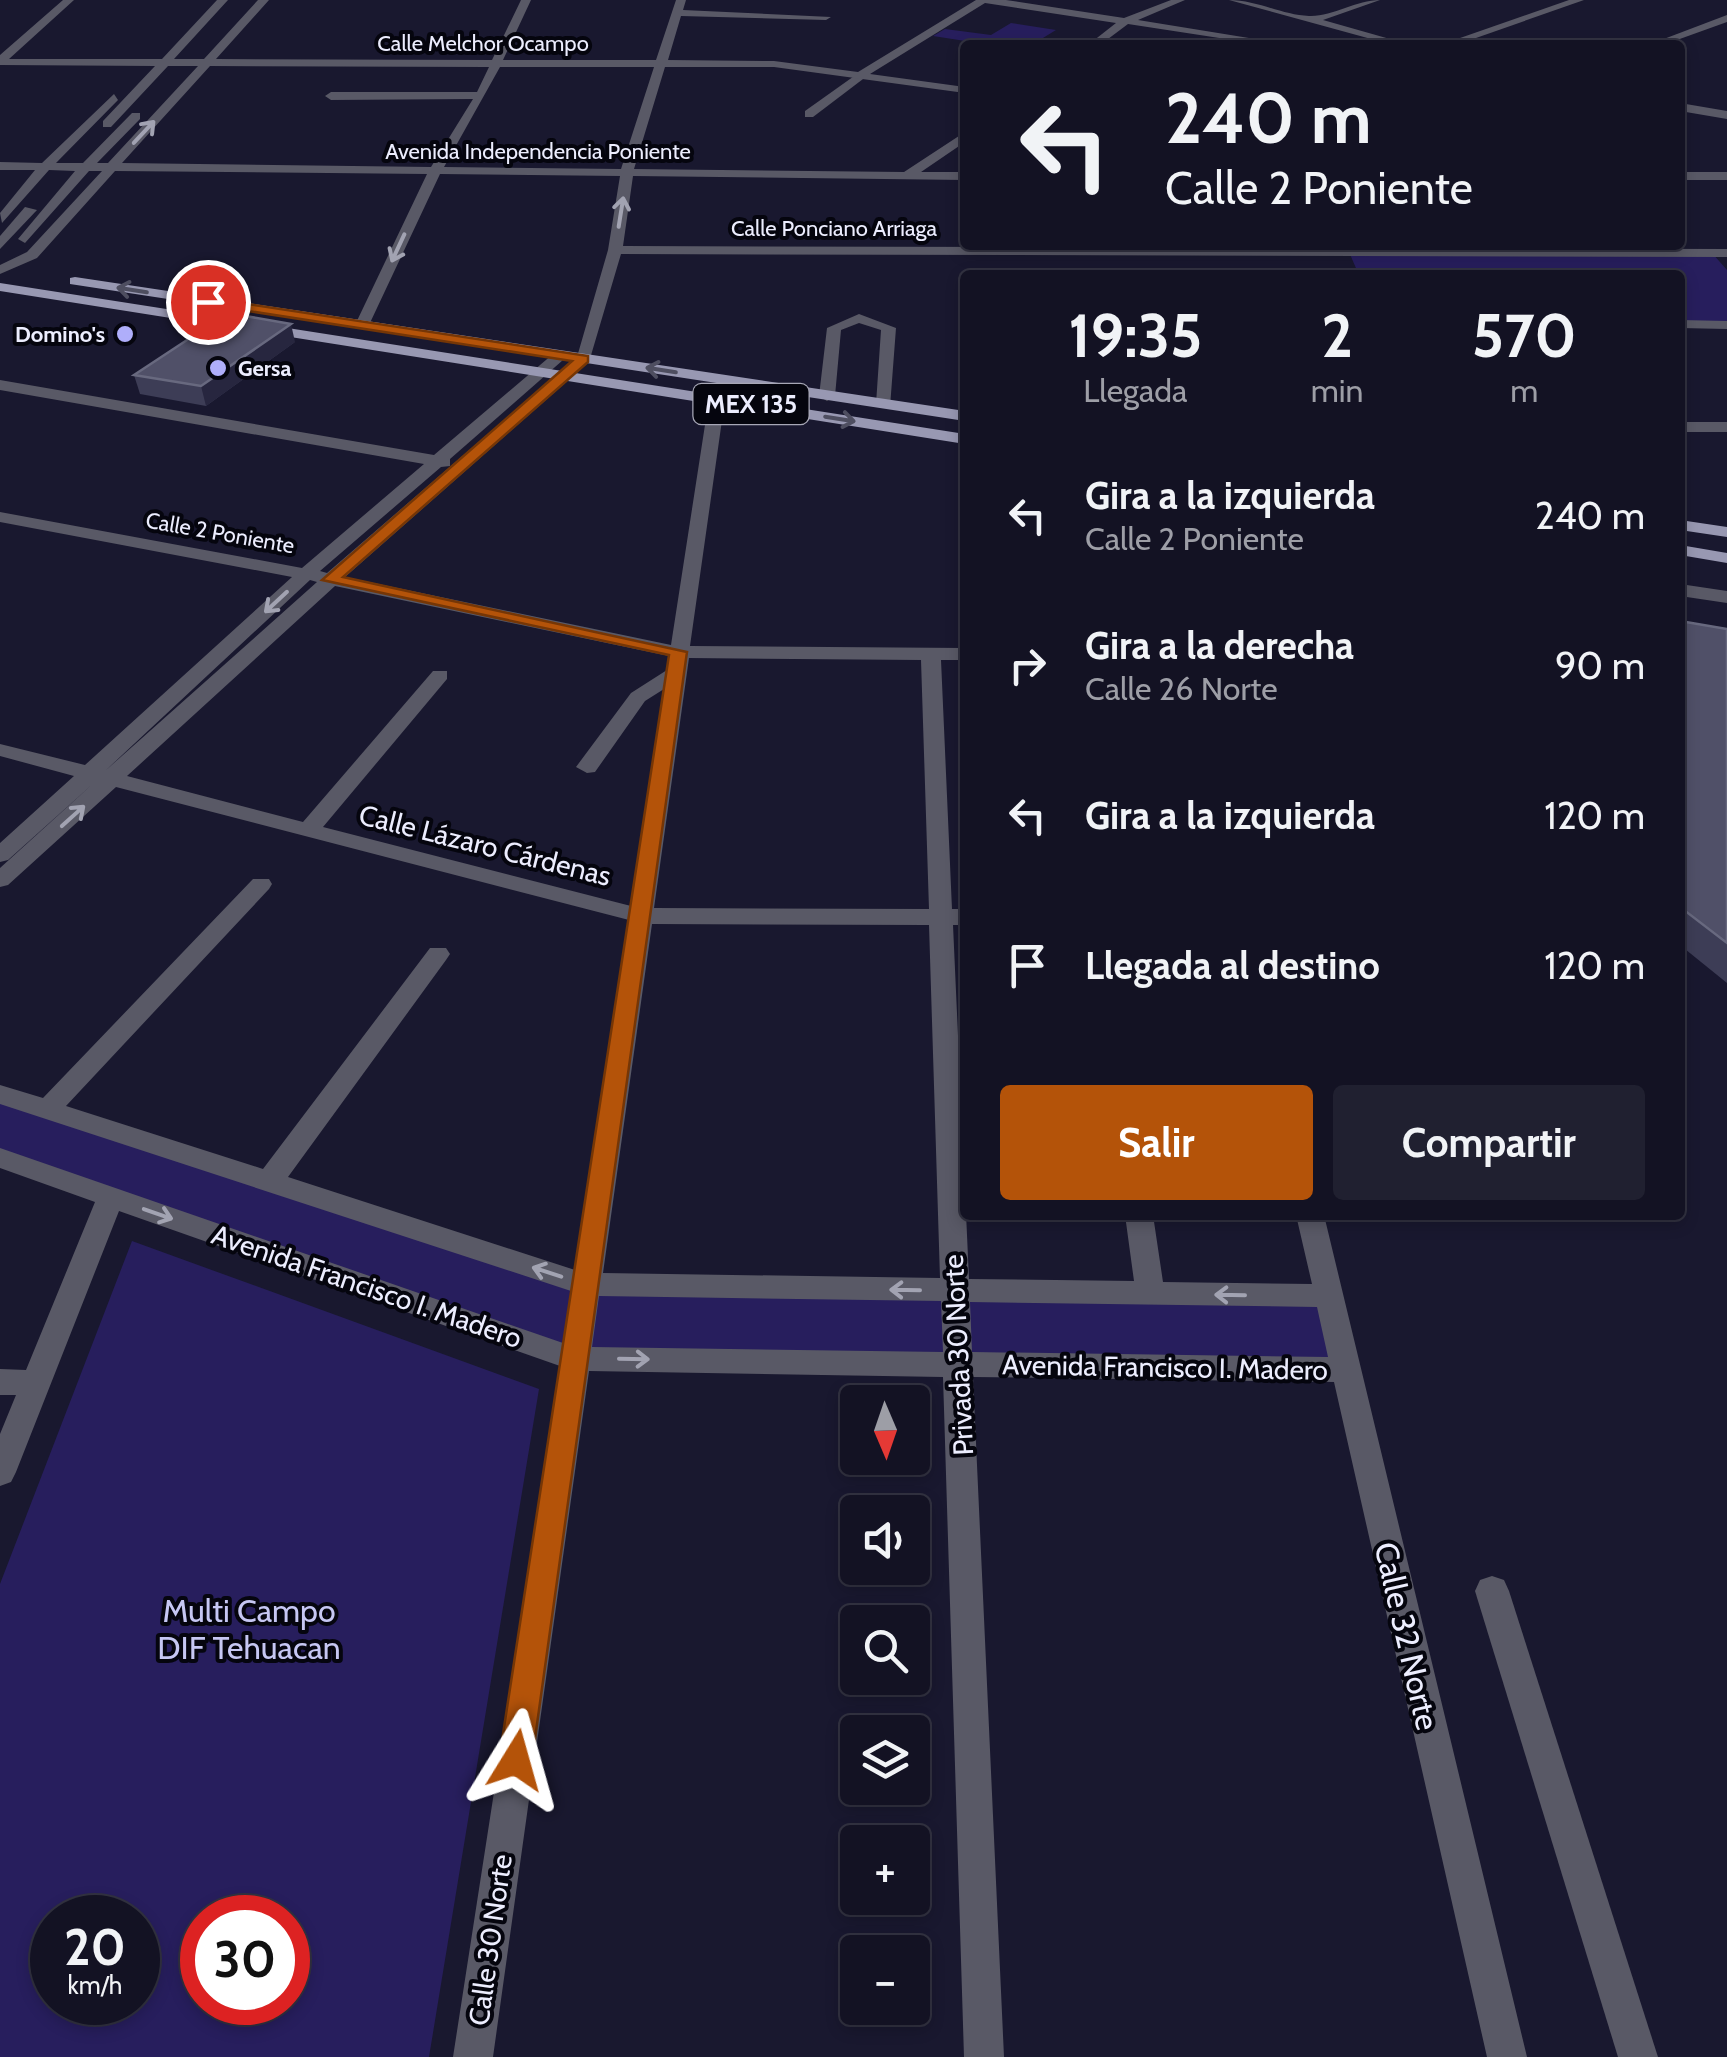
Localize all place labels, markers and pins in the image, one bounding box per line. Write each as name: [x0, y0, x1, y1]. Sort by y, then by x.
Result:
pin: [166, 260, 251, 345]
place label: Domino's: [15, 321, 105, 348]
marker: Domino's: [114, 323, 136, 345]
place label: Gersa: [238, 355, 291, 382]
marker: Gersa: [207, 357, 229, 379]

